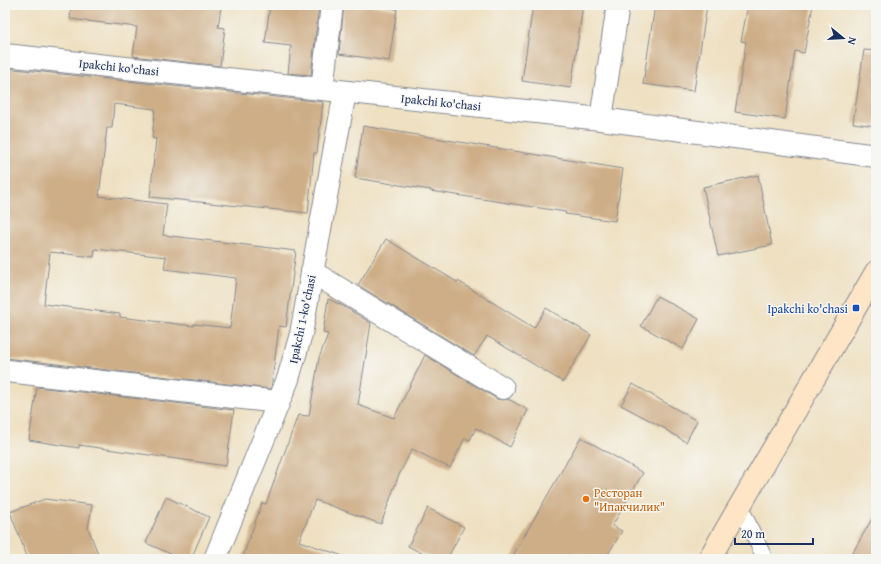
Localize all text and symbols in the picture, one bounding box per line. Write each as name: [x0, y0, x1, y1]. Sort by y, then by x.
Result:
north arrow: [823, 18, 863, 58]
text: N: [844, 35, 861, 48]
street label: Ipakchi ko'chasi: [78, 54, 161, 80]
street label: Ipakchi ko'chasi: [400, 89, 483, 115]
street label: Ipakchi 1-ko'chasi: [284, 272, 320, 365]
place label: Ipakchi ko'chasi: [767, 300, 849, 317]
marker: Ipakchi ko'chasi: [851, 303, 861, 313]
place label: Ресторан "Ипакчилик": [594, 484, 665, 515]
marker: Ресторан "Ипакчилик": [581, 494, 591, 504]
scale bar: [735, 520, 813, 546]
text: 20 m: [741, 525, 765, 542]

